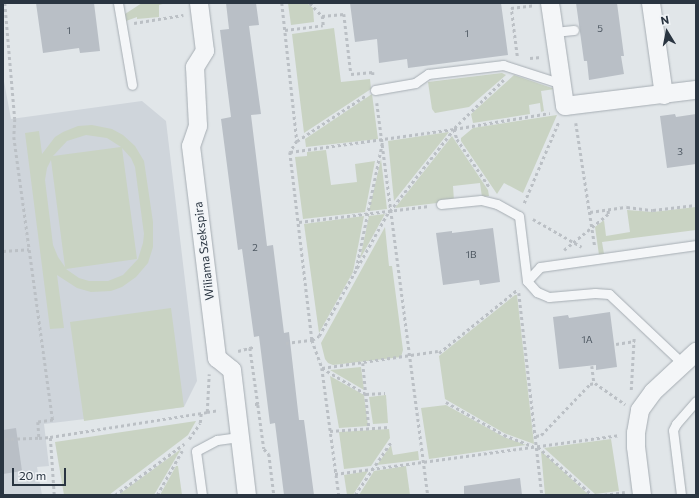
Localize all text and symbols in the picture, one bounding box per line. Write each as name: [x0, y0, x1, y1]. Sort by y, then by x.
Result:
north arrow: [647, 12, 687, 52]
text: N: [660, 13, 670, 27]
house number: 5: [597, 23, 603, 35]
house number: 1: [67, 25, 71, 37]
house number: 1: [465, 28, 469, 40]
house number: 3: [677, 146, 683, 158]
street label: Wiliama Szekspira: [191, 201, 217, 301]
house number: 2: [252, 242, 258, 254]
house number: 1B: [466, 249, 476, 261]
house number: 1A: [581, 334, 593, 346]
scale bar: [14, 460, 68, 486]
text: 20 m: [19, 468, 46, 482]

